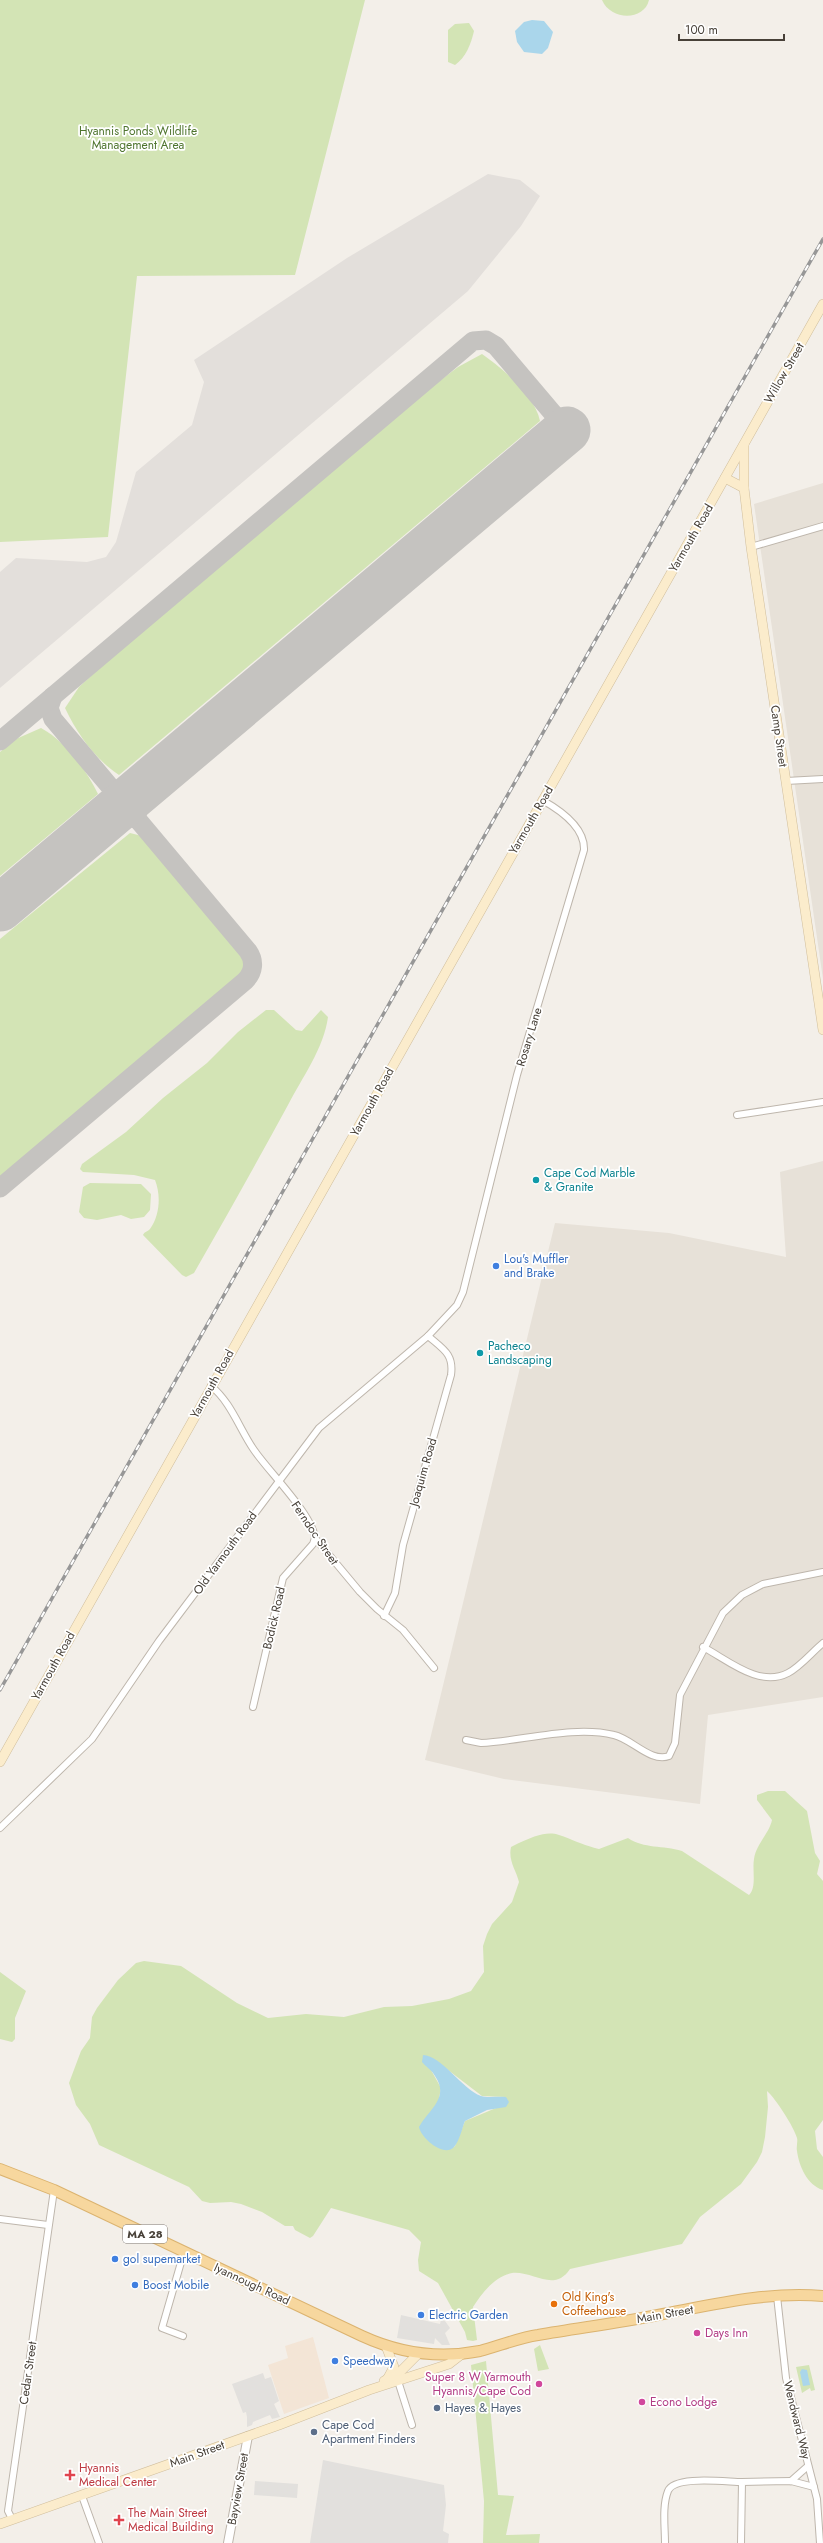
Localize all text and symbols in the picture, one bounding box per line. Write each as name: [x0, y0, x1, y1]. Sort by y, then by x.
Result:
scale bar: [679, 16, 784, 42]
text: 100 m: [685, 21, 718, 39]
park label: Hyannis Ponds Wildlife Management Area: [79, 122, 197, 154]
street label: Willow Street: [759, 339, 809, 407]
street label: Yarmouth Road: [664, 500, 718, 576]
street label: Camp Street: [766, 704, 792, 768]
street label: Yarmouth Road: [504, 782, 558, 858]
street label: Rosary Lane: [511, 1005, 547, 1069]
street label: Yarmouth Road: [346, 1064, 398, 1140]
place label: Cape Cod Marble & Granite: [544, 1164, 635, 1196]
marker: Cape Cod Marble & Granite: [531, 1175, 541, 1185]
place label: Lou's Muffler and Brake: [504, 1250, 569, 1282]
marker: Lou's Muffler and Brake: [491, 1261, 501, 1271]
place label: Pacheco Landscaping: [488, 1337, 552, 1369]
street label: Yarmouth Road: [186, 1346, 238, 1422]
marker: Pacheco Landscaping: [475, 1348, 485, 1358]
street label: Joaquim Road: [404, 1436, 441, 1510]
street label: Ferndoc Street: [287, 1497, 343, 1569]
street label: Old Yarmouth Road: [189, 1508, 261, 1598]
street label: Bodick Road: [258, 1585, 290, 1651]
street label: Yarmouth Road: [27, 1628, 79, 1704]
road number: MA 28: [123, 2225, 167, 2243]
place label: gol supemarket: [123, 2250, 200, 2268]
marker: gol supemarket: [110, 2254, 120, 2264]
street label: Iyannough Road: [211, 2258, 293, 2310]
place label: Boost Mobile: [143, 2276, 209, 2294]
marker: Boost Mobile: [130, 2280, 140, 2290]
place label: Old King's Coffeehouse: [562, 2288, 626, 2320]
marker: Old King's Coffeehouse: [549, 2299, 559, 2309]
street label: Main Street: [635, 2300, 695, 2328]
place label: Electric Garden: [429, 2306, 508, 2324]
marker: Electric Garden: [416, 2310, 426, 2320]
place label: Days Inn: [705, 2324, 748, 2342]
marker: Days Inn: [692, 2328, 702, 2338]
street label: Cedar Street: [15, 2340, 41, 2406]
place label: Speedway: [343, 2352, 395, 2370]
marker: Speedway: [330, 2356, 340, 2366]
place label: Super 8 W Yarmouth Hyannis/Cape Cod: [425, 2368, 531, 2400]
marker: Super 8 W Yarmouth Hyannis/Cape Cod: [534, 2379, 544, 2389]
street label: Wendward Way: [779, 2379, 816, 2462]
place label: Econo Lodge: [650, 2393, 717, 2411]
marker: Econo Lodge: [637, 2397, 647, 2407]
place label: Hayes & Hayes: [445, 2399, 521, 2417]
marker: Hayes & Hayes: [432, 2403, 442, 2413]
place label: Cape Cod Apartment Finders: [322, 2416, 415, 2448]
marker: Cape Cod Apartment Finders: [309, 2427, 319, 2437]
street label: Main Street: [167, 2436, 227, 2472]
street label: Bayview Street: [223, 2451, 253, 2526]
place label: Hyannis Medical Center: [79, 2459, 157, 2491]
marker: Hyannis Medical Center: [64, 2469, 76, 2481]
place label: The Main Street Medical Building: [128, 2504, 214, 2536]
marker: The Main Street Medical Building: [113, 2514, 125, 2526]

